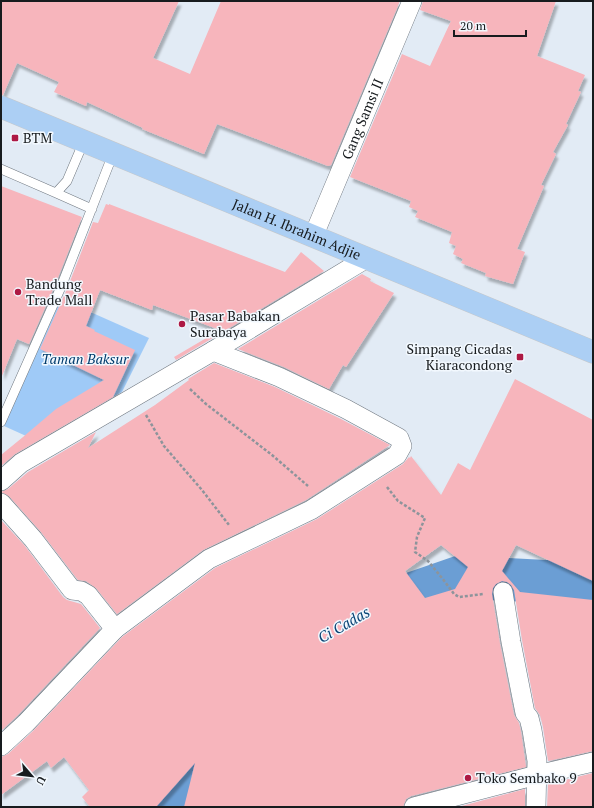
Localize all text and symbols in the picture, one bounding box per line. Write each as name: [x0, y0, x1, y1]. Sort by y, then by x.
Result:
scale bar: [454, 12, 526, 38]
text: 20 m: [460, 18, 487, 33]
street label: Gang Samsi II: [337, 75, 387, 162]
place label: BTM: [23, 128, 52, 147]
marker: BTM: [10, 133, 20, 143]
street label: Jalan H. Ibrahim Adjie: [230, 194, 364, 264]
place label: Bandung Trade Mall: [26, 274, 93, 309]
marker: Bandung Trade Mall: [13, 287, 23, 297]
place label: Pasar Babakan Surabaya: [190, 306, 281, 341]
marker: Pasar Babakan Surabaya: [177, 319, 187, 329]
place label: Simpang Cicadas Kiaracondong: [406, 339, 513, 374]
park label: Taman Baksur: [42, 349, 129, 368]
marker: Simpang Cicadas Kiaracondong: [515, 352, 525, 362]
water label: Ci Cadas: [314, 601, 373, 647]
north arrow: [12, 756, 52, 796]
place label: Toko Sembako 9: [476, 768, 577, 787]
marker: Toko Sembako 9: [463, 773, 473, 783]
text: U: [33, 774, 49, 788]

